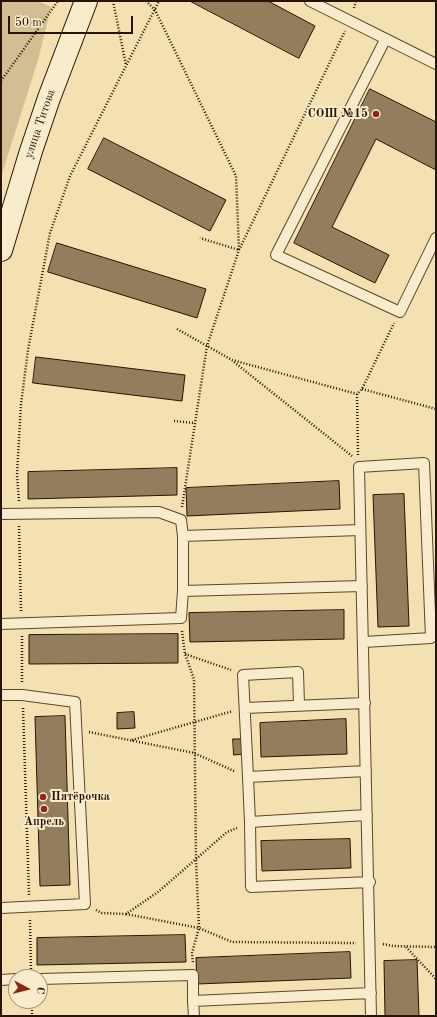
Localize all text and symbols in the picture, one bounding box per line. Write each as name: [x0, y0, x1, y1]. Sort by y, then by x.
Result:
scale bar: [10, 8, 135, 34]
text: 50 m: [15, 17, 42, 29]
street label: улица Титова: [21, 87, 59, 161]
place label: СОШ №15: [308, 107, 368, 121]
marker: СОШ №15: [371, 109, 381, 119]
place label: Пятёрочка: [51, 790, 110, 804]
marker: Пятёрочка: [38, 792, 48, 802]
marker: Апрель: [39, 804, 49, 814]
place label: Апрель: [24, 815, 64, 829]
north arrow: [8, 969, 48, 1009]
text: С: [34, 986, 45, 995]

